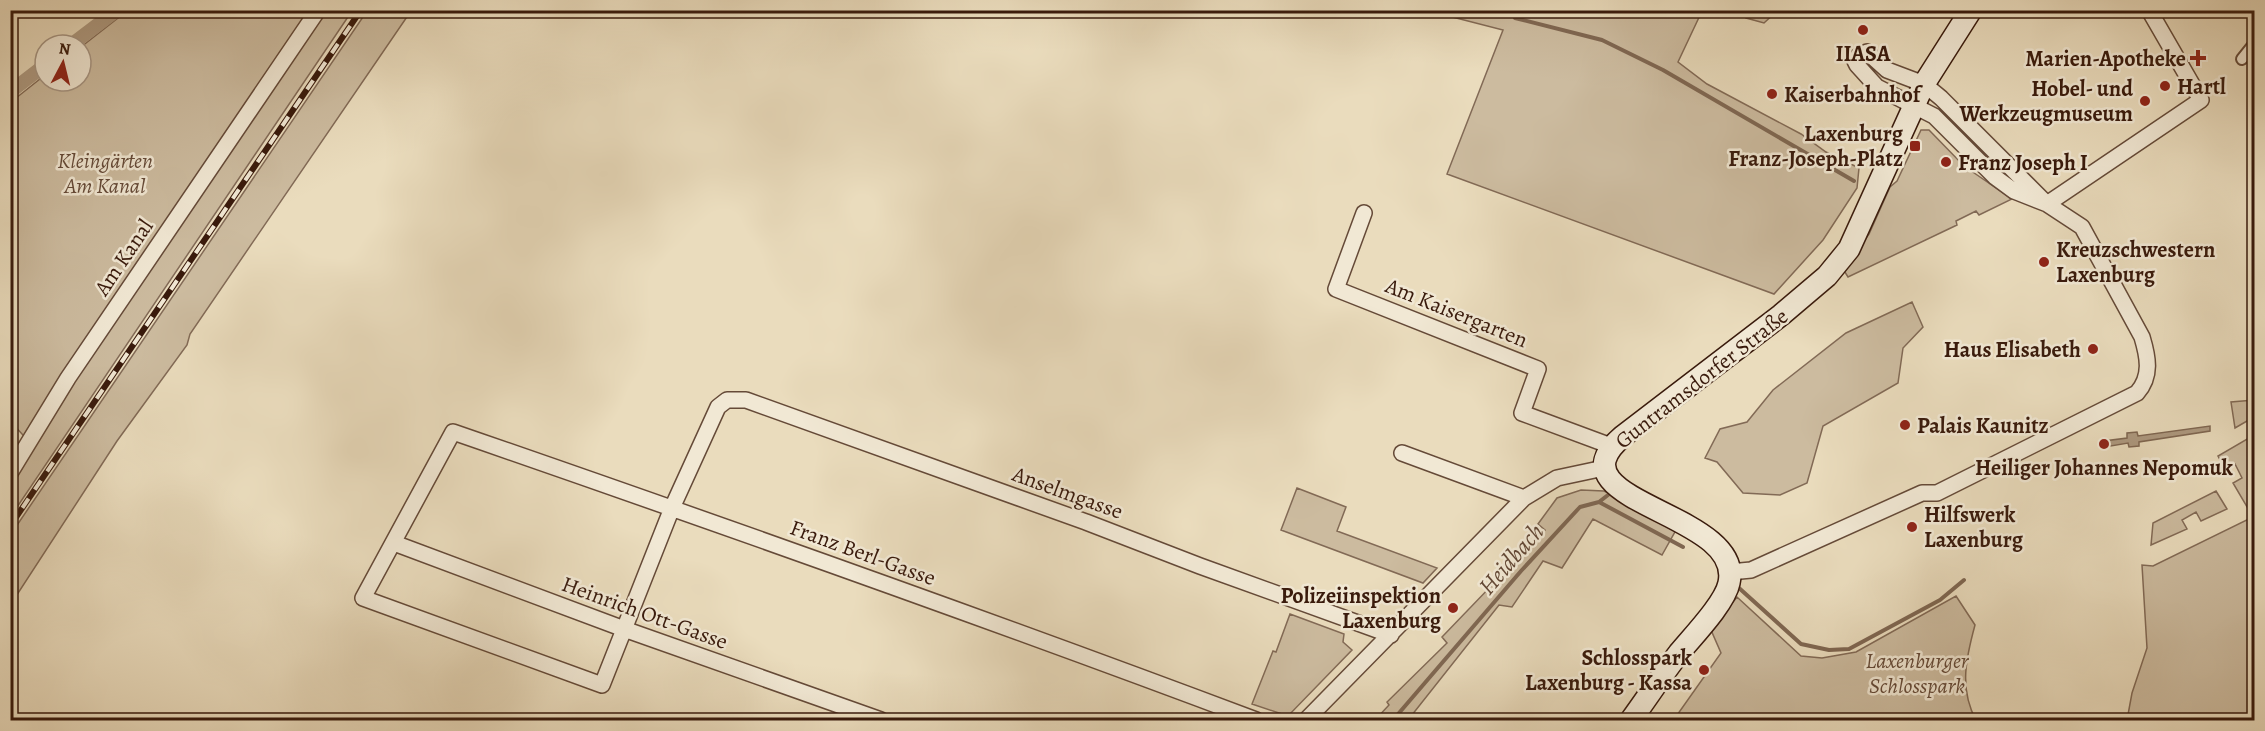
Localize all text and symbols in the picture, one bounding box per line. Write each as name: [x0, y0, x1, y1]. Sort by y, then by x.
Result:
marker: IIASA: [1856, 23, 1870, 37]
north arrow: [33, 33, 93, 93]
text: N: [58, 37, 72, 61]
place label: IIASA: [1835, 39, 1891, 69]
place label: Marien-Apotheke: [2025, 44, 2186, 74]
marker: Marien-Apotheke: [2191, 51, 2205, 65]
place label: Hartl: [2177, 72, 2226, 102]
place label: Hobel- und Werkzeugmuseum: [1958, 74, 2133, 129]
marker: Hartl: [2158, 79, 2172, 93]
place label: Kaiserbahnhof: [1784, 80, 1924, 110]
marker: Kaiserbahnhof: [1765, 87, 1779, 101]
marker: Hobel- und Werkzeugmuseum: [2138, 94, 2152, 108]
place label: Laxenburg Franz-Joseph-Platz: [1728, 119, 1904, 174]
marker: Laxenburg Franz-Joseph-Platz: [1908, 139, 1922, 153]
park label: Kleingärten Am Kanal: [57, 146, 153, 201]
place label: Franz Joseph I: [1958, 148, 2088, 178]
marker: Franz Joseph I: [1939, 155, 1953, 169]
street label: Am Kanal: [87, 213, 160, 303]
place label: Kreuzschwestern Laxenburg: [2056, 235, 2215, 290]
marker: Kreuzschwestern Laxenburg: [2037, 255, 2051, 269]
street label: Am Kaisergarten: [1380, 270, 1532, 355]
street label: Guntramsdorfer Straße: [1609, 302, 1794, 456]
place label: Haus Elisabeth: [1944, 335, 2081, 365]
marker: Haus Elisabeth: [2086, 342, 2100, 356]
place label: Palais Kaunitz: [1917, 411, 2049, 441]
marker: Palais Kaunitz: [1898, 418, 1912, 432]
marker: Heiliger Johannes Nepomuk: [2097, 437, 2111, 451]
place label: Heiliger Johannes Nepomuk: [1975, 453, 2234, 483]
street label: Anselmgasse: [1007, 459, 1127, 527]
place label: Hilfswerk Laxenburg: [1924, 500, 2024, 555]
street label: Franz Berl-Gasse: [786, 513, 940, 593]
water label: Heidbach: [1471, 516, 1551, 602]
marker: Hilfswerk Laxenburg: [1905, 520, 1919, 534]
street label: Heinrich Ott-Gasse: [557, 569, 732, 657]
place label: Polizeiinspektion Laxenburg: [1280, 581, 1442, 636]
marker: Polizeiinspektion Laxenburg: [1446, 601, 1460, 615]
place label: Schlosspark Laxenburg - Kassa: [1525, 643, 1693, 698]
park label: Laxenburger Schlosspark: [1866, 646, 1970, 701]
marker: Schlosspark Laxenburg - Kassa: [1697, 663, 1711, 677]

